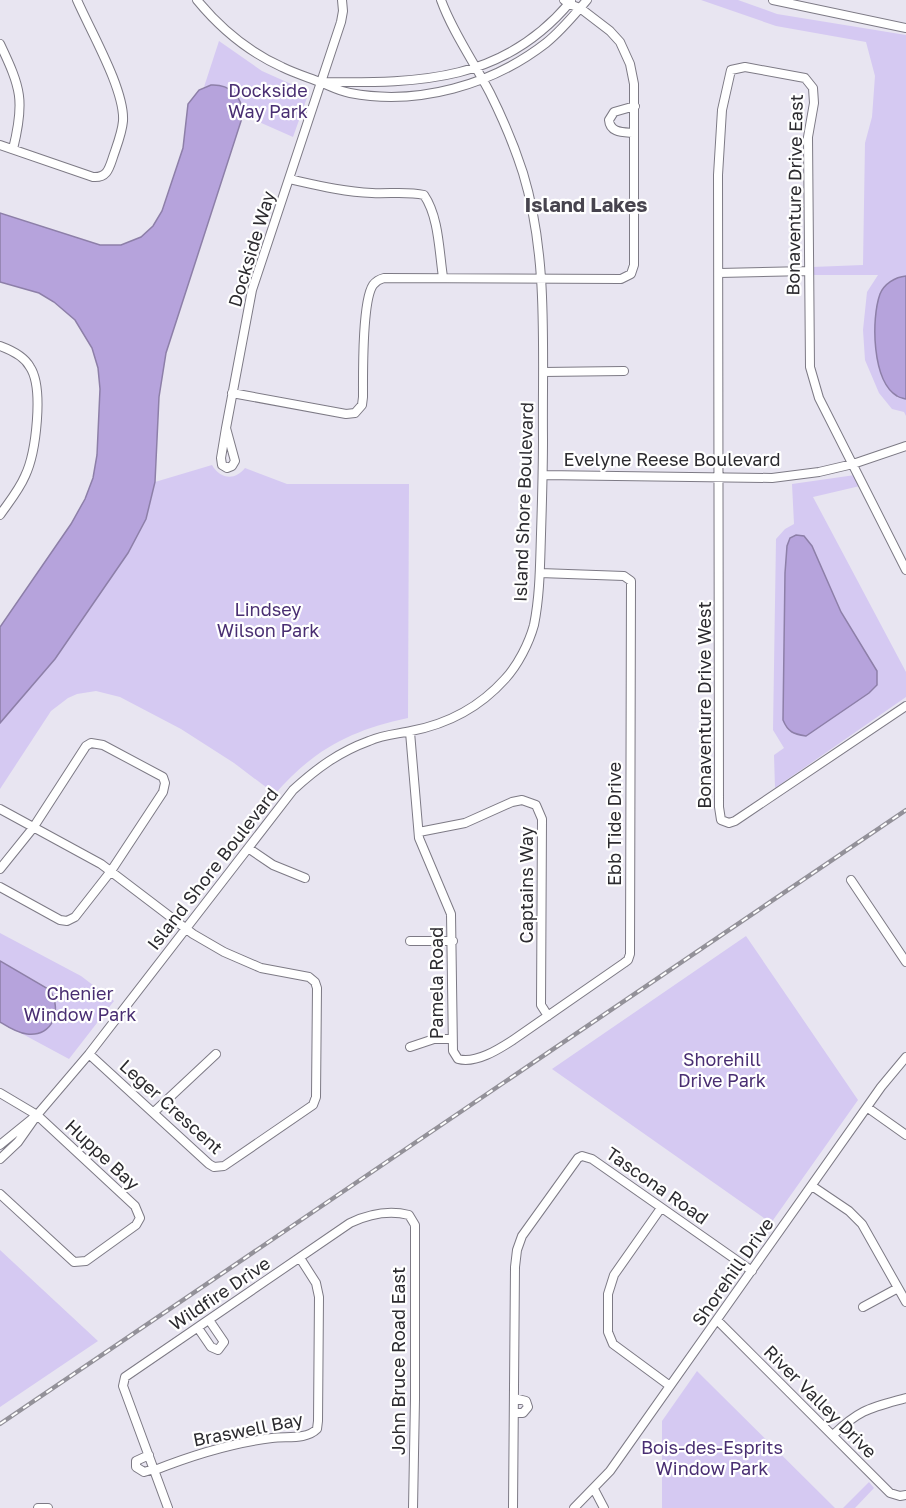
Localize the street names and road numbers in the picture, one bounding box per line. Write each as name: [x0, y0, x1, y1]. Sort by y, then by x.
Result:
street label: Bonaventure Drive East: [781, 94, 807, 296]
street label: Dockside Way: [223, 188, 279, 309]
street label: Island Shore Boulevard: [509, 402, 537, 602]
street label: Evelyne Reese Boulevard: [564, 448, 780, 470]
street label: Bonaventure Drive West: [693, 601, 715, 809]
street label: Ebb Tide Drive: [603, 762, 625, 886]
street label: Island Shore Boulevard: [142, 783, 282, 954]
street label: Captains Way: [515, 826, 537, 944]
street label: Pamela Road: [425, 927, 447, 1039]
street label: Leger Crescent: [116, 1054, 228, 1158]
street label: Huppe Bay: [61, 1114, 144, 1194]
street label: Tascona Road: [602, 1142, 713, 1229]
street label: Shorehill Drive: [687, 1213, 778, 1330]
street label: Wildfire Drive: [165, 1251, 274, 1335]
street label: John Bruce Road East: [387, 1267, 409, 1455]
street label: River Valley Drive: [760, 1340, 882, 1462]
street label: Braswell Bay: [191, 1408, 305, 1450]

